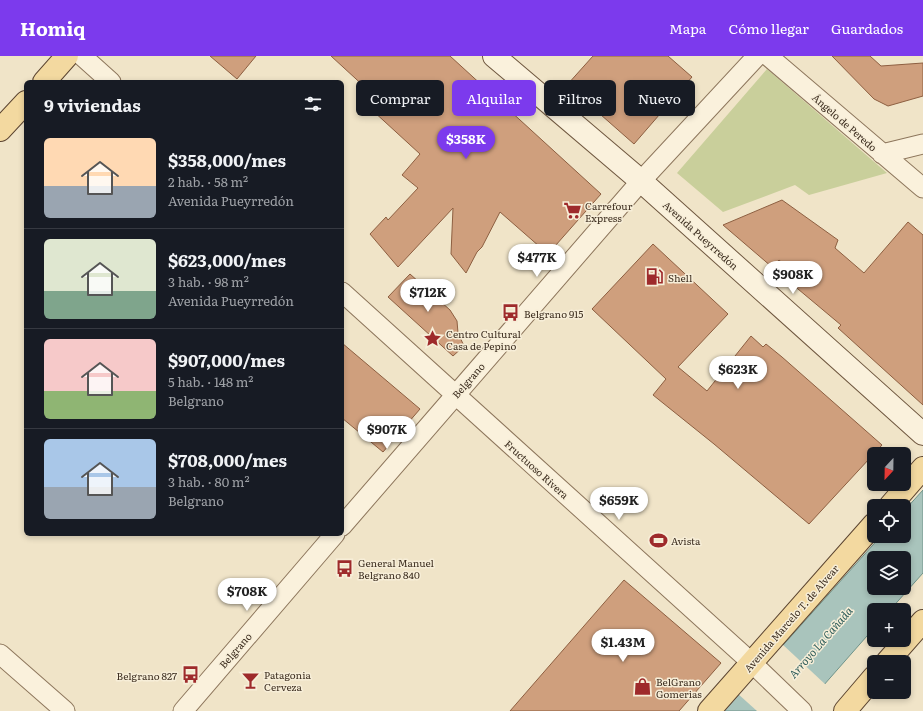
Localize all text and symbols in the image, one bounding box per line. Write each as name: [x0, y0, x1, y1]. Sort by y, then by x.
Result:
text: Homiq: [20, 14, 86, 42]
text: Mapa: [669, 18, 706, 38]
text: Cómo llegar: [728, 18, 809, 38]
text: Guardados: [831, 18, 903, 38]
chip: Comprar: [356, 80, 444, 116]
chip: Alquilar: [452, 80, 536, 116]
chip: Filtros: [544, 80, 616, 116]
chip: Nuevo: [624, 80, 695, 116]
street label: Ángelo de Peredo: [809, 90, 881, 154]
text: 9 viviendas: [44, 92, 141, 117]
icon: filters: [302, 93, 324, 115]
pin: $358K: [438, 126, 494, 160]
text: $358K: [446, 129, 486, 148]
text: $358,000/mes: [168, 147, 286, 172]
icon: home: [76, 154, 124, 202]
text: 2 hab. · 58 m²: [168, 172, 248, 191]
text: Avenida Pueyrredón: [168, 191, 294, 210]
street label: Avenida Pueyrredón: [660, 197, 742, 273]
place label: Carrefour Express: [585, 198, 633, 225]
supermarket icon: Carrefour Express: [562, 201, 582, 221]
pin: $477K: [509, 244, 565, 278]
text: $623,000/mes: [168, 247, 286, 272]
text: $477K: [517, 247, 557, 266]
icon: home: [76, 255, 124, 303]
pin: $908K: [765, 261, 821, 295]
text: $908K: [772, 264, 814, 283]
fuel station icon: Shell: [645, 267, 665, 287]
place label: Shell: [668, 270, 693, 285]
text: 3 hab. · 98 m²: [168, 272, 249, 291]
pin: $712K: [400, 279, 456, 313]
text: $712K: [409, 282, 447, 301]
text: Avenida Pueyrredón: [168, 291, 294, 310]
bus stop icon: Belgrano 915: [501, 303, 521, 323]
place label: Belgrano 915: [524, 306, 583, 321]
place label: Centro Cultural Casa de Pepino: [446, 326, 522, 353]
place icon: Centro Cultural Casa de Pepino: [423, 329, 443, 349]
text: $907,000/mes: [168, 347, 285, 372]
icon: home: [76, 355, 124, 403]
pin: $623K: [710, 356, 766, 390]
street label: Belgrano: [448, 359, 488, 401]
text: $623K: [718, 359, 758, 378]
text: 5 hab. · 148 m²: [168, 372, 254, 391]
text: Belgrano: [168, 391, 224, 410]
pin: $907K: [359, 416, 415, 450]
text: $907K: [367, 419, 407, 438]
street label: Fructuoso Rivera: [502, 436, 573, 502]
text: $708,000/mes: [168, 447, 287, 472]
north arrow: [867, 447, 911, 491]
map controls: [867, 447, 911, 699]
icon: home: [76, 455, 124, 503]
text: 3 hab. · 80 m²: [168, 472, 250, 491]
pin: $659K: [591, 487, 647, 521]
text: $659K: [599, 490, 639, 509]
text: Belgrano: [168, 491, 224, 510]
button: locate: [867, 499, 911, 543]
sports icon: Avista: [648, 530, 668, 550]
place label: Avista: [671, 533, 701, 548]
button: layers: [867, 551, 911, 595]
place label: General Manuel Belgrano 840: [358, 555, 435, 582]
bus stop icon: General Manuel Belgrano 840: [335, 558, 355, 578]
street label: Avenida Marcelo T. de Alvear: [740, 561, 842, 675]
pin: $708K: [219, 578, 275, 612]
text: $708K: [227, 581, 267, 600]
water label: Arroyo La Cañada: [784, 602, 856, 681]
button: +: [867, 603, 911, 647]
street label: Belgrano: [215, 629, 255, 671]
pin: $1.43M: [590, 629, 656, 663]
text: $1.43M: [601, 632, 645, 651]
button: −: [867, 655, 911, 699]
bus stop icon: Belgrano 827: [180, 665, 200, 685]
place label: Patagonia Cerveza: [264, 667, 312, 694]
place label: Belgrano 827: [117, 668, 177, 683]
bar icon: Patagonia Cerveza: [241, 670, 261, 690]
place label: BelGrano Gomerias: [656, 674, 702, 701]
shop icon: BelGrano Gomerias: [633, 677, 653, 697]

